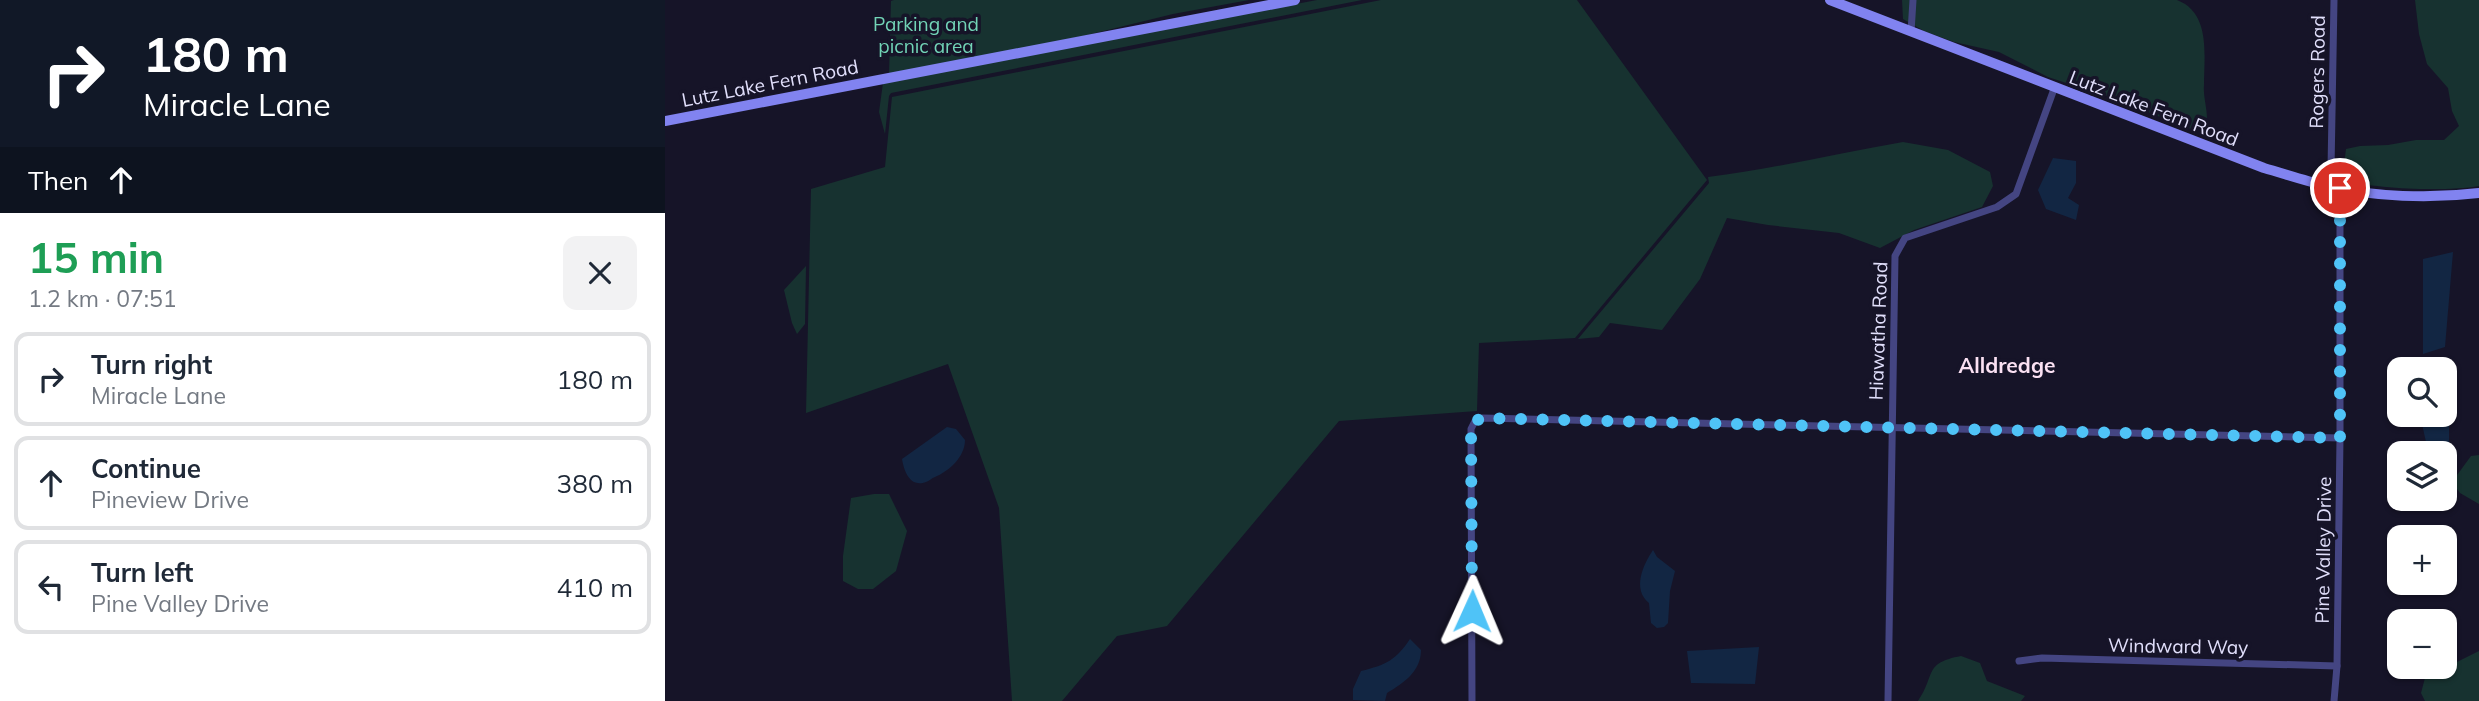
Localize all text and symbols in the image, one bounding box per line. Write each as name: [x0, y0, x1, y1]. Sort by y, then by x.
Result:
park label: Parking and picnic area: [873, 12, 979, 58]
street label: Rogers Road: [2304, 15, 2330, 129]
text: 180 m: [143, 23, 289, 84]
icon: right: [28, 28, 119, 119]
street label: Lutz Lake Fern Road: [680, 54, 860, 112]
street label: Lutz Lake Fern Road: [2066, 65, 2242, 151]
text: Miracle Lane: [143, 84, 331, 124]
pin: [2310, 158, 2370, 218]
icon: ahead: [102, 161, 140, 199]
text: Then: [28, 164, 88, 197]
icon: arrive: [2321, 169, 2359, 207]
text: 15 min: [28, 231, 164, 284]
button: close: [563, 236, 637, 310]
street label: Hiawatha Road: [1864, 261, 1892, 401]
text: 1.2 km · 07:51: [28, 284, 177, 313]
text: Turn right: [91, 348, 212, 381]
district label: Alldredge: [1959, 352, 2055, 378]
map controls: [2387, 357, 2457, 679]
button: search: [2387, 357, 2457, 427]
icon: right: [32, 360, 70, 398]
text: 180 m: [557, 363, 633, 396]
text: Miracle Lane: [91, 381, 226, 410]
button: layers: [2387, 441, 2457, 511]
text: Continue: [91, 452, 201, 485]
icon: ahead: [32, 464, 70, 502]
text: 380 m: [557, 467, 633, 500]
street label: Pine Valley Drive: [2310, 476, 2336, 624]
text: Pineview Drive: [91, 485, 249, 514]
button: +: [2387, 525, 2457, 595]
text: Turn left: [91, 556, 193, 589]
icon: left: [32, 568, 70, 606]
text: 410 m: [557, 571, 633, 604]
position arrow: [1435, 574, 1509, 648]
text: Pine Valley Drive: [91, 589, 269, 618]
button: −: [2387, 609, 2457, 679]
street label: Windward Way: [2108, 633, 2248, 659]

